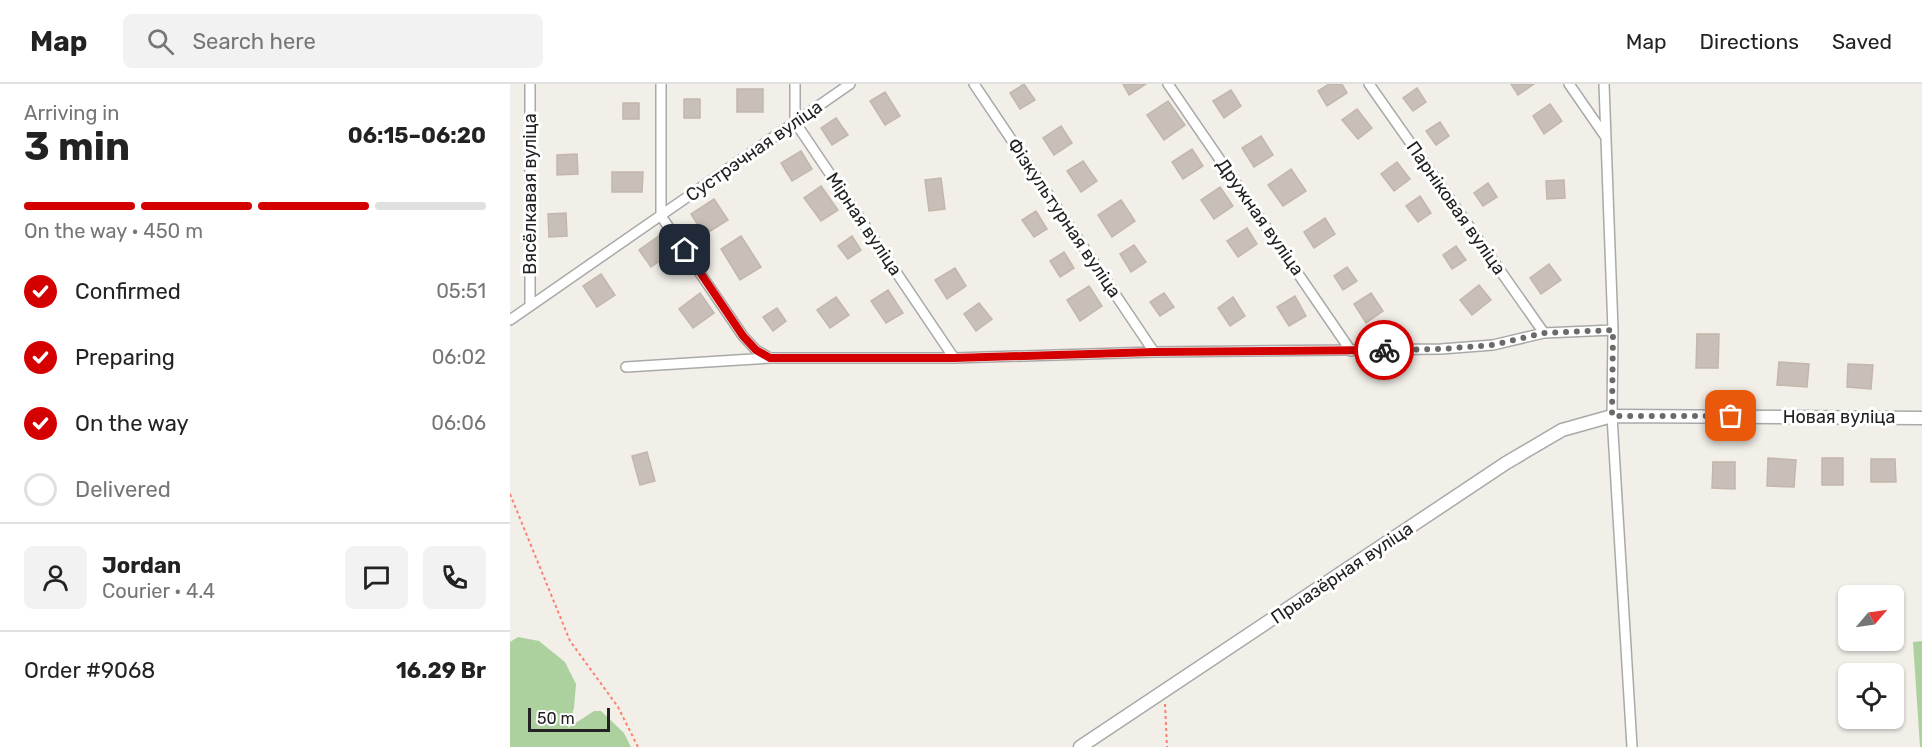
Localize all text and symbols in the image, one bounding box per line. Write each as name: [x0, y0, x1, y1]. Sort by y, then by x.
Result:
search box: [123, 14, 543, 68]
text: Map: [30, 25, 87, 58]
icon: search: [144, 25, 177, 58]
text: Search here: [192, 28, 316, 55]
text: Map: [1626, 29, 1667, 54]
text: Directions: [1700, 29, 1799, 54]
text: Saved: [1832, 29, 1892, 54]
street label: Сустрэчная вуліца: [681, 96, 827, 206]
text: Arriving in: [24, 101, 119, 125]
street label: Вясёлкавая вуліца: [519, 113, 541, 275]
text: 06:15–06:20: [348, 122, 486, 149]
text: 3 min: [24, 124, 130, 170]
street label: Фізкультурная вуліца: [1002, 134, 1126, 302]
street label: Парніковая вуліца: [1402, 137, 1510, 279]
street label: Дружная вуліца: [1211, 154, 1309, 280]
street label: Мірная вуліца: [821, 168, 907, 280]
text: On the way · 450 m: [24, 219, 203, 243]
pin: [659, 224, 710, 275]
icon: home: [668, 233, 701, 266]
icon: check: [24, 275, 57, 308]
text: Confirmed: [75, 278, 181, 305]
text: 05:51: [436, 279, 486, 303]
courier: [1354, 320, 1414, 380]
icon: bike: [1368, 334, 1401, 367]
icon: check: [24, 341, 57, 374]
text: Preparing: [75, 344, 175, 371]
text: 06:02: [432, 345, 486, 369]
pin: [1705, 390, 1756, 441]
icon: bag: [1714, 399, 1747, 432]
street label: Новая вуліца: [1783, 406, 1895, 428]
icon: check: [24, 407, 57, 440]
text: On the way: [75, 410, 189, 437]
text: 06:06: [431, 411, 486, 435]
text: Delivered: [75, 476, 171, 503]
street label: Прыазёрная вуліца: [1267, 517, 1417, 629]
button: person: [24, 546, 87, 609]
button: chat: [345, 546, 408, 609]
button: phone: [423, 546, 486, 609]
text: Jordan: [102, 552, 181, 579]
text: Courier · 4.4: [102, 579, 215, 603]
north arrow: [1838, 585, 1904, 651]
map controls: [1838, 585, 1904, 729]
text: Order #9068: [24, 657, 155, 684]
text: 16.29 Br: [396, 657, 486, 684]
button: locate: [1838, 663, 1904, 729]
scale bar: [528, 705, 610, 732]
text: 50 m: [537, 709, 575, 728]

